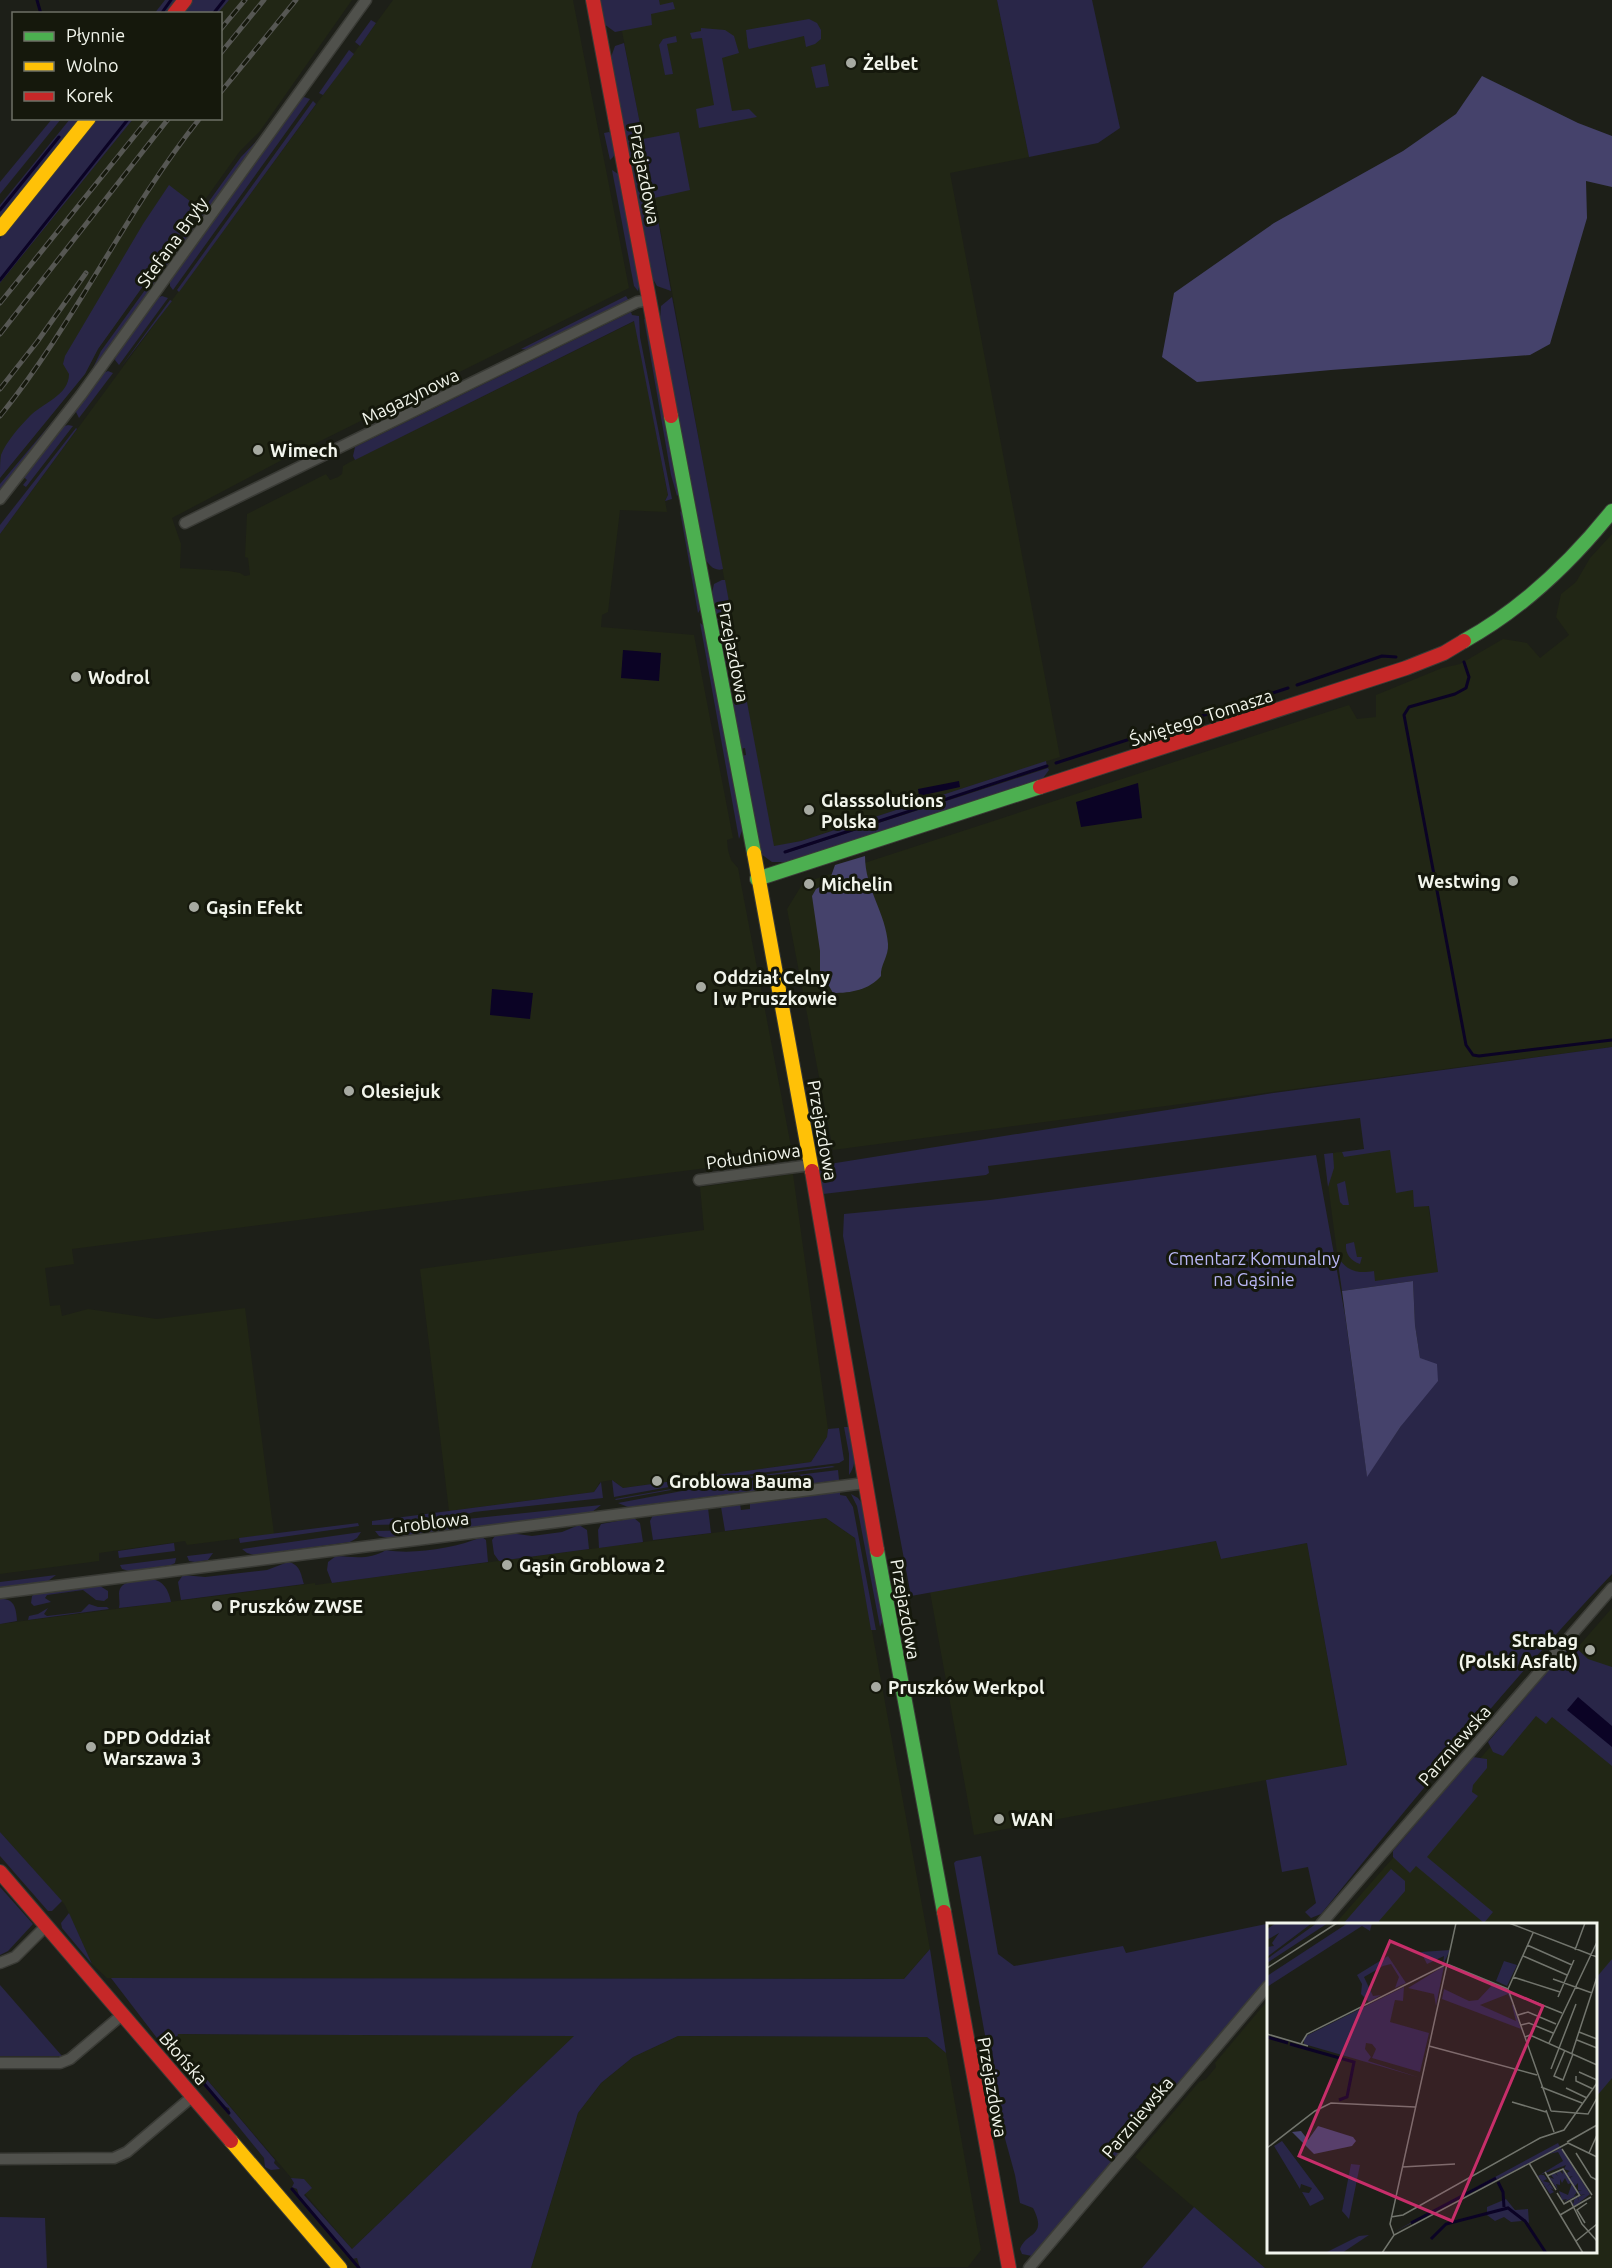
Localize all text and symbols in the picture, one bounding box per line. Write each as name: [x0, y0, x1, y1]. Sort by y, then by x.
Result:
legend: [12, 12, 222, 120]
text: Płynnie: [66, 25, 125, 45]
place label: Żelbet: [863, 53, 919, 73]
text: Wolno: [66, 55, 118, 75]
marker: Żelbet: [844, 56, 858, 70]
text: Korek: [66, 85, 113, 105]
street label: Przejazdowa: [625, 122, 665, 226]
street label: Stefana Bryły: [132, 193, 212, 291]
street label: Magazynowa: [358, 364, 462, 428]
place label: Wimech: [270, 440, 338, 460]
marker: Wimech: [251, 443, 265, 457]
street label: Przejazdowa: [714, 600, 754, 704]
place label: Wodrol: [88, 667, 150, 687]
marker: Wodrol: [69, 670, 83, 684]
street label: Świętego Tomasza: [1127, 683, 1275, 750]
place label: Glasssolutions Polska: [821, 790, 944, 831]
marker: Glasssolutions Polska: [802, 803, 816, 817]
place label: Westwing: [1418, 871, 1501, 891]
place label: Michelin: [821, 874, 893, 894]
marker: Westwing: [1506, 874, 1520, 888]
marker: Michelin: [802, 877, 816, 891]
place label: Gąsin Efekt: [206, 897, 303, 918]
marker: Gąsin Efekt: [187, 900, 201, 914]
place label: Oddział Celny I w Pruszkowie: [713, 967, 837, 1008]
marker: Oddział Celny I w Pruszkowie: [694, 980, 708, 994]
street label: Przejazdowa: [804, 1078, 842, 1182]
place label: Olesiejuk: [361, 1081, 441, 1101]
marker: Olesiejuk: [342, 1084, 356, 1098]
street label: Południowa: [705, 1139, 801, 1173]
park label: Cmentarz Komunalny na Gąsinie: [1168, 1248, 1341, 1289]
place label: Groblowa Bauma: [669, 1471, 812, 1491]
marker: Groblowa Bauma: [650, 1474, 664, 1488]
street label: Groblowa: [390, 1507, 470, 1537]
place label: Gąsin Groblowa 2: [519, 1555, 665, 1576]
street label: Przejazdowa: [887, 1557, 925, 1661]
marker: Gąsin Groblowa 2: [500, 1558, 514, 1572]
place label: Pruszków ZWSE: [229, 1596, 363, 1616]
marker: Pruszków ZWSE: [210, 1599, 224, 1613]
place label: Strabag (Polski Asfalt): [1459, 1630, 1578, 1672]
marker: Strabag (Polski Asfalt): [1583, 1643, 1597, 1657]
place label: Pruszków Werkpol: [888, 1677, 1045, 1697]
marker: Pruszków Werkpol: [869, 1680, 883, 1694]
street label: Parzniewska: [1414, 1701, 1494, 1789]
place label: DPD Oddział Warszawa 3: [103, 1727, 211, 1768]
marker: DPD Oddział Warszawa 3: [84, 1740, 98, 1754]
place label: WAN: [1011, 1809, 1053, 1829]
marker: WAN: [992, 1812, 1006, 1826]
inset map: [1267, 1923, 1597, 2253]
street label: Błońska: [156, 2028, 212, 2088]
street label: Przejazdowa: [974, 2035, 1012, 2139]
street label: Parzniewska: [1097, 2072, 1177, 2162]

